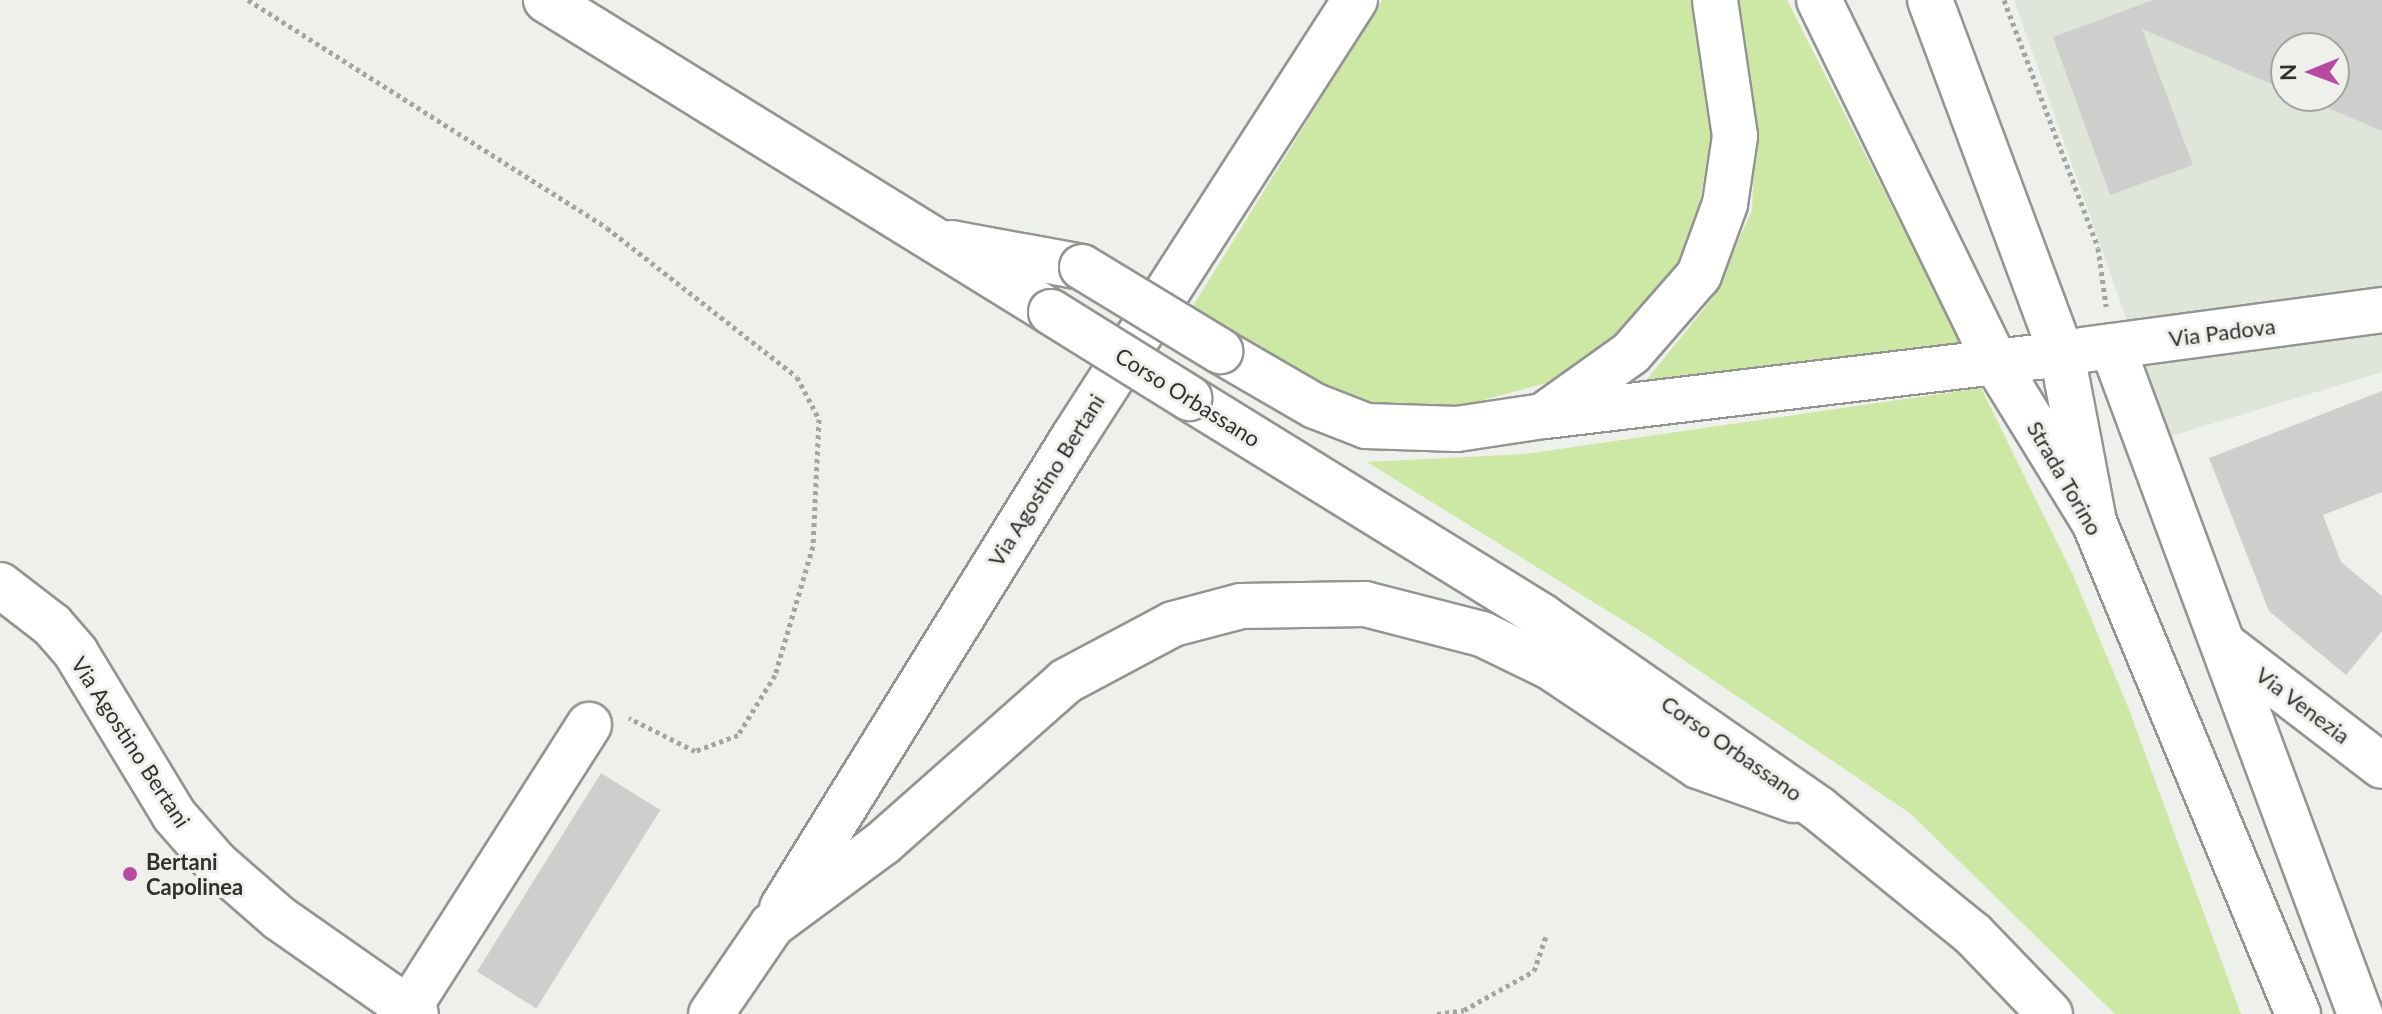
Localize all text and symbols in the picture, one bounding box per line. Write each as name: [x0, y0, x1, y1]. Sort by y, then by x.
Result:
north arrow: [2270, 32, 2350, 112]
text: N: [2274, 64, 2301, 81]
street label: Via Padova: [2167, 312, 2277, 352]
street label: Corso Orbassano: [1111, 342, 1265, 452]
street label: Via Agostino Bertani: [982, 389, 1110, 571]
street label: Strada Torino: [2022, 416, 2108, 540]
street label: Via Agostino Bertani: [66, 651, 196, 833]
street label: Via Venezia: [2250, 661, 2356, 749]
street label: Corso Orbassano: [1656, 690, 1808, 806]
place label: Bertani Capolinea: [146, 848, 243, 900]
marker: Bertani Capolinea: [121, 865, 139, 883]

